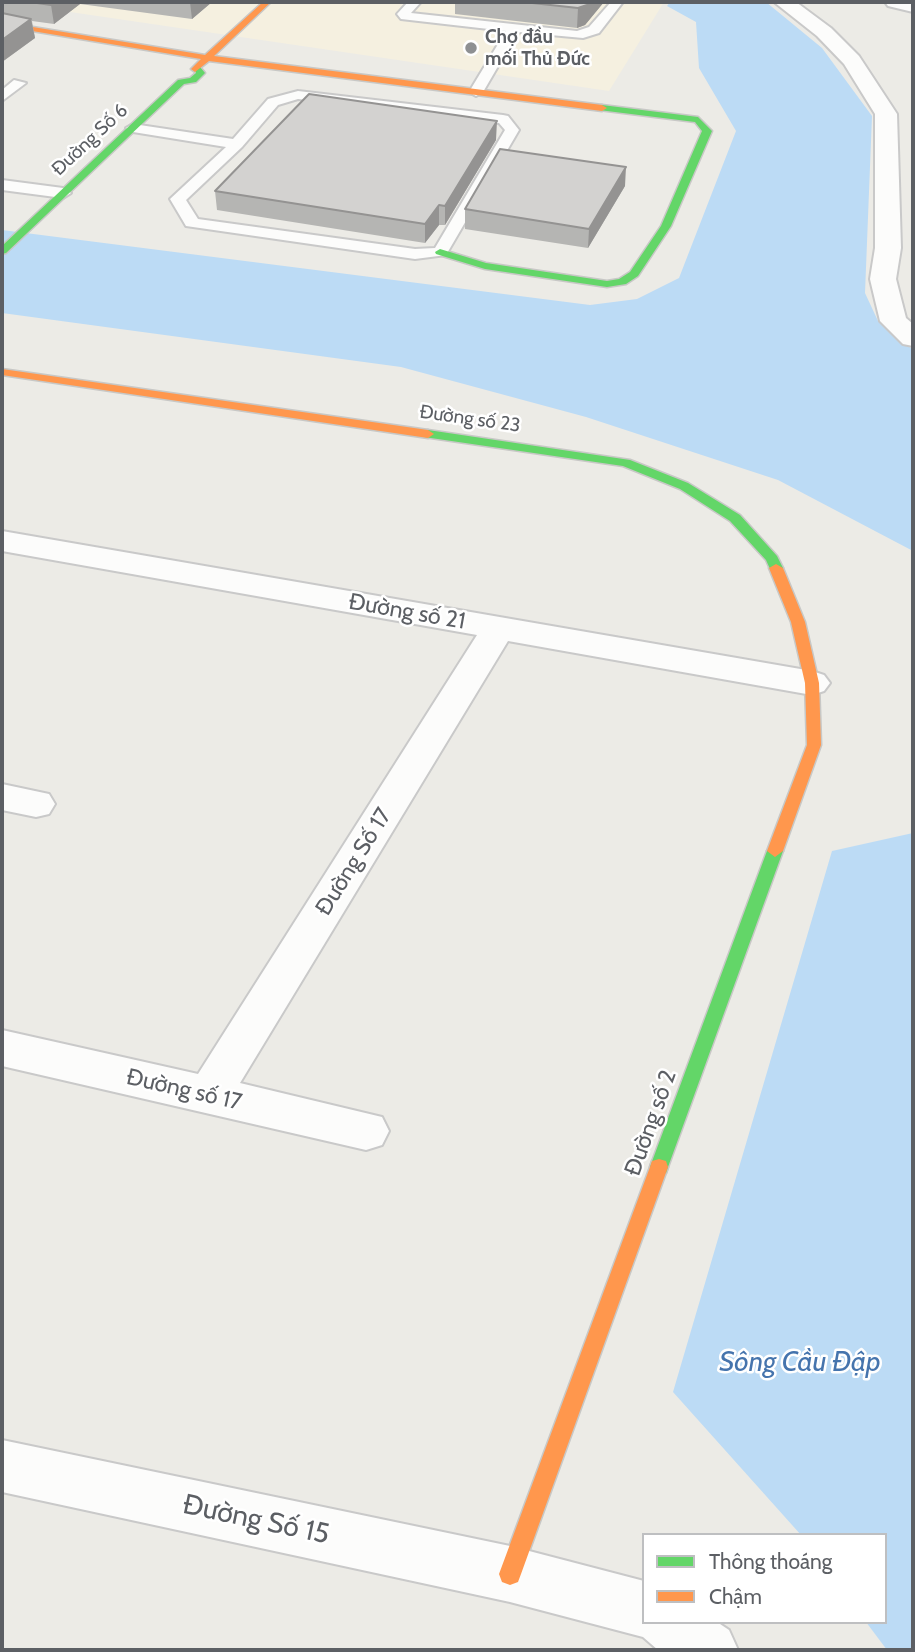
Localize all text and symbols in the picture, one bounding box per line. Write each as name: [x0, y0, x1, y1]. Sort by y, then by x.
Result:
place label: Chợ đầu mối Thủ Đức: [485, 26, 590, 70]
marker: Chợ đầu mối Thủ Đức: [463, 40, 479, 56]
street label: Đường Số 6: [47, 99, 133, 181]
street label: Đường số 23: [418, 401, 522, 437]
street label: Đường số 21: [347, 588, 467, 636]
street label: Đường Số 17: [310, 803, 398, 921]
street label: Đường số 17: [124, 1063, 244, 1117]
street label: Đường số 2: [619, 1066, 683, 1180]
water label: Sông Cầu Đập: [719, 1346, 881, 1380]
street label: Đường Số 15: [180, 1488, 332, 1552]
legend: [642, 1533, 887, 1624]
text: Thông thoáng: [709, 1549, 832, 1574]
text: Chậm: [709, 1584, 762, 1609]

